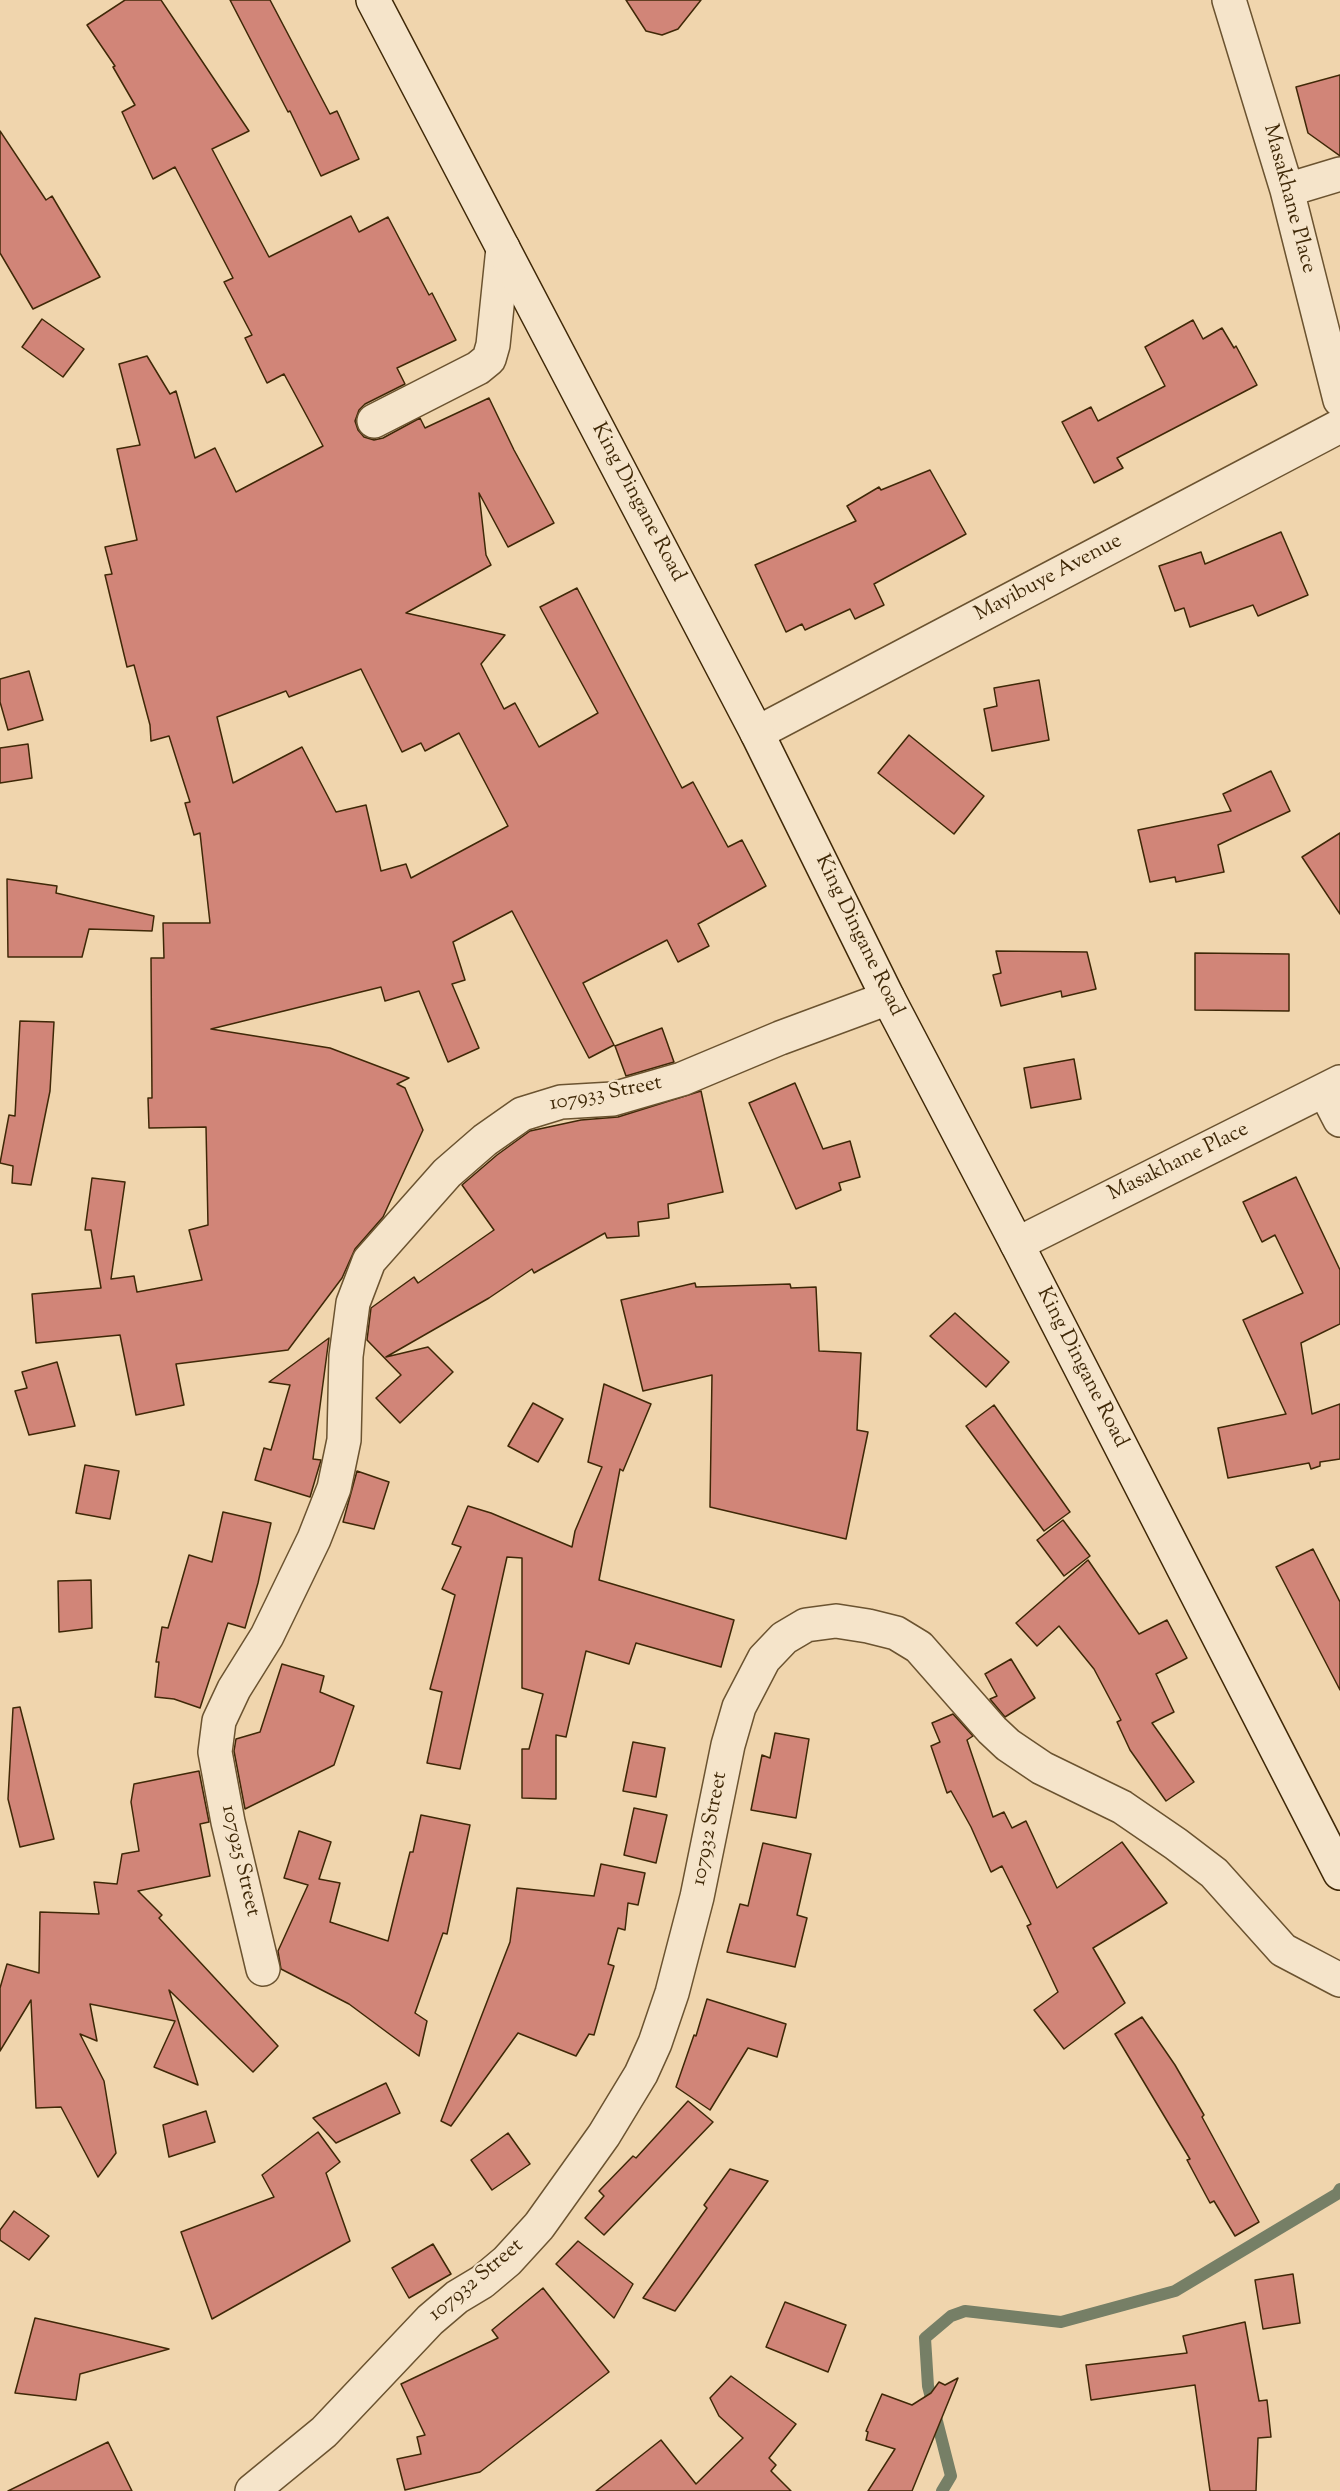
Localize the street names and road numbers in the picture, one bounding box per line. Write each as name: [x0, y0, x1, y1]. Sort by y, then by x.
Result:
street label: Masakhane Place: [1256, 122, 1320, 276]
street label: King Dingane Road: [584, 419, 690, 587]
street label: Mayibuye Avenue: [971, 530, 1127, 628]
street label: King Dingane Road: [808, 851, 908, 1021]
street label: 107933 Street: [548, 1072, 664, 1118]
street label: Masakhane Place: [1105, 1118, 1253, 1208]
street label: King Dingane Road: [1030, 1284, 1132, 1452]
street label: 107932 Street: [688, 1770, 734, 1888]
street label: 107925 Street: [214, 1803, 264, 1919]
street label: 107932 Street: [425, 2234, 529, 2328]

